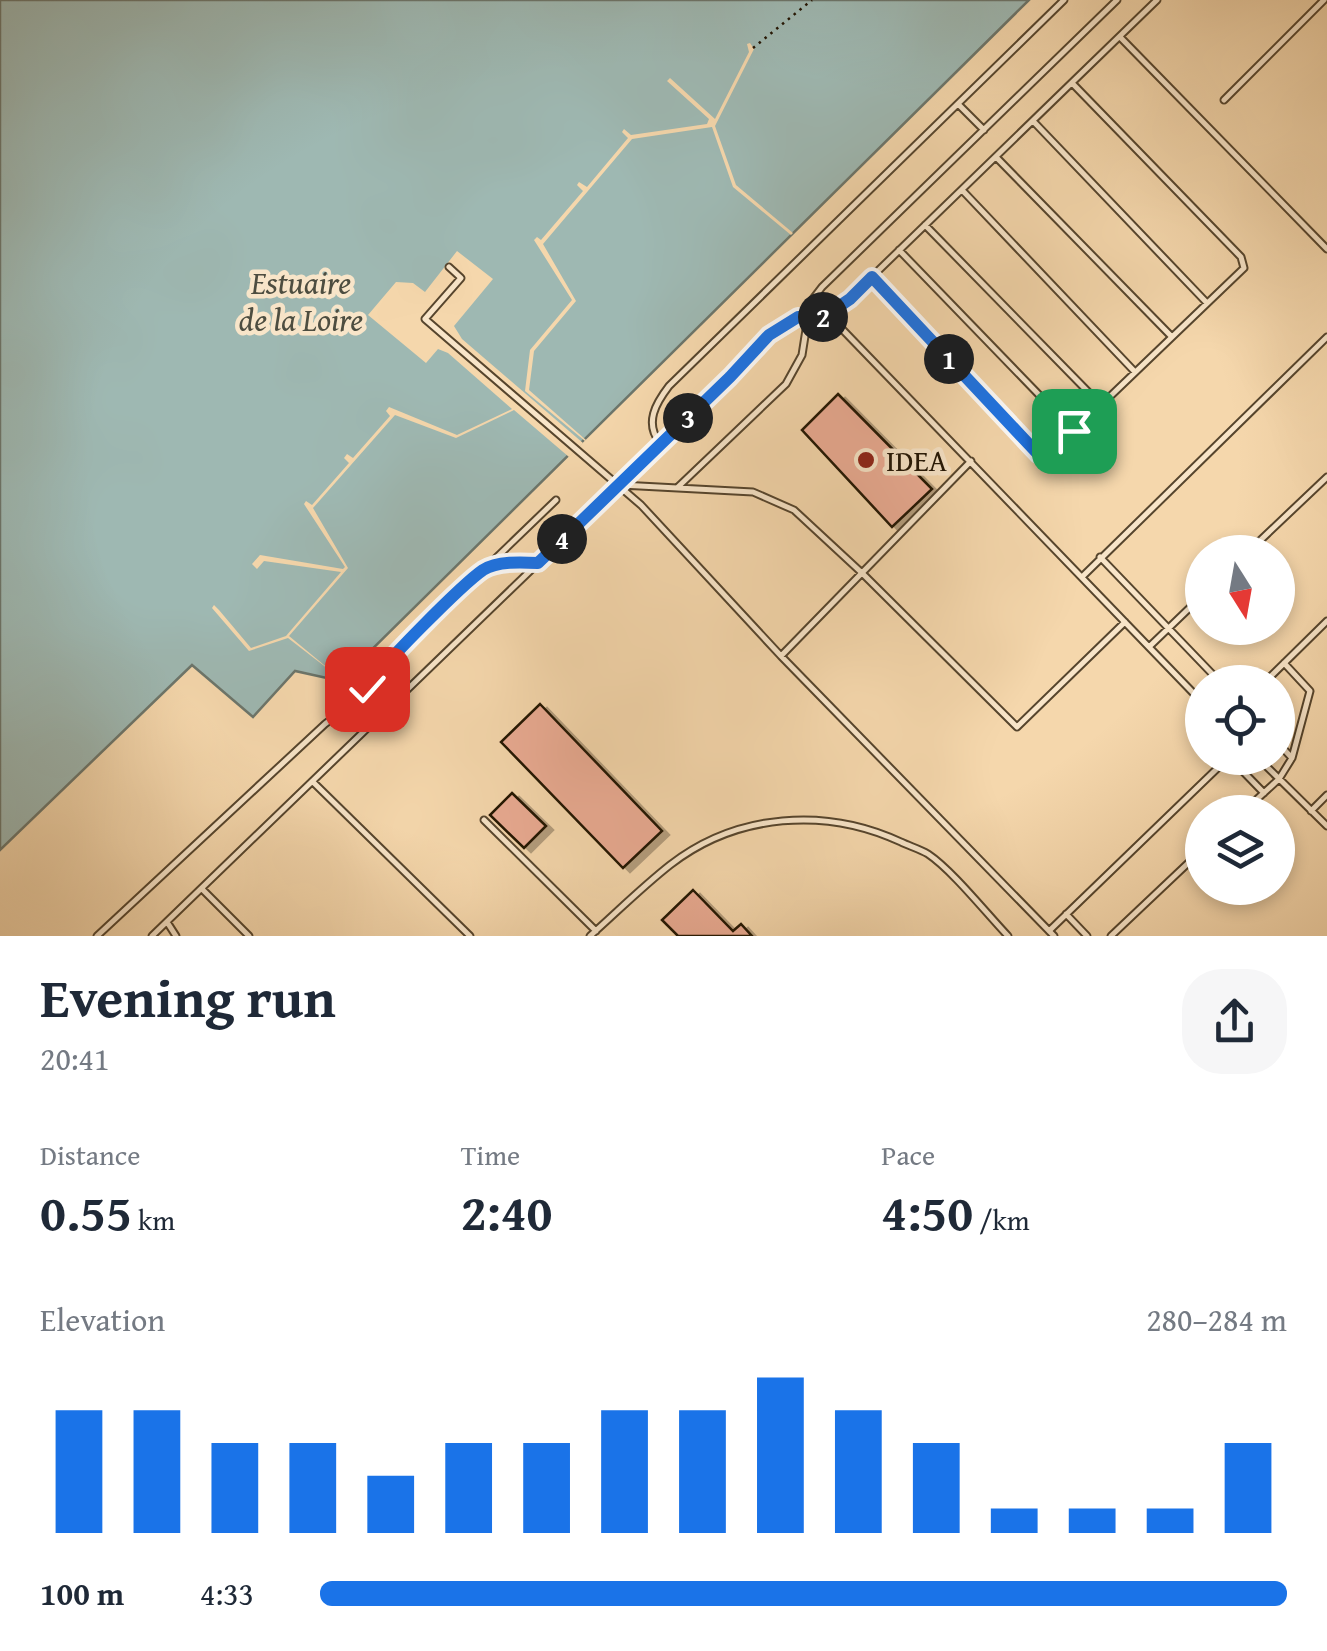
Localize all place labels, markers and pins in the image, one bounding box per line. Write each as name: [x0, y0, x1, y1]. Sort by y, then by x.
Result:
pin: 2: [798, 292, 848, 342]
pin: 1: [924, 334, 974, 384]
pin: [1032, 389, 1117, 474]
pin: 3: [663, 393, 713, 443]
place label: IDEA: [886, 438, 947, 482]
marker: IDEA: [855, 449, 877, 471]
pin: 4: [537, 514, 587, 564]
pin: [325, 647, 410, 732]

